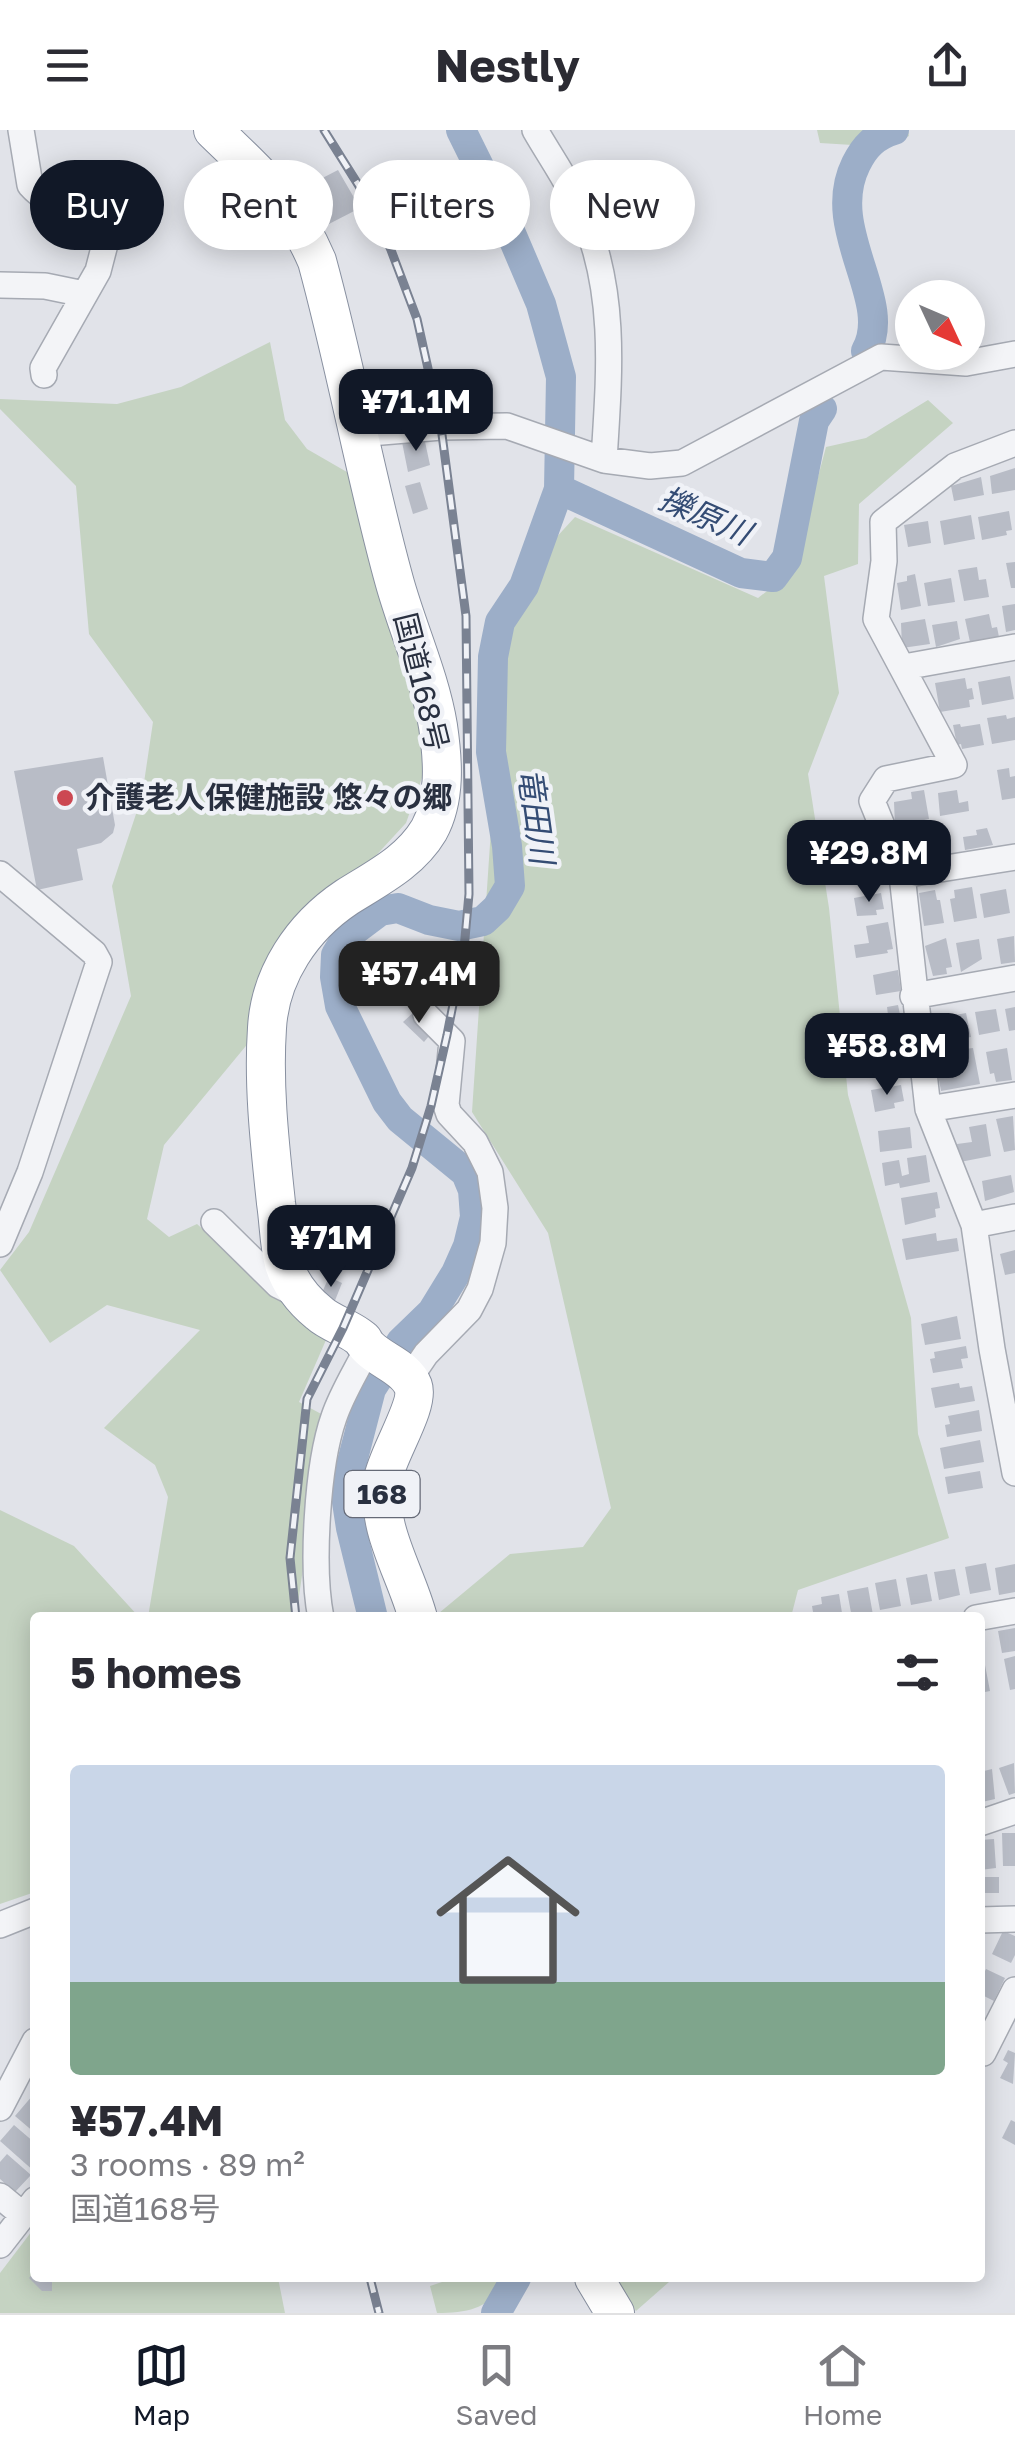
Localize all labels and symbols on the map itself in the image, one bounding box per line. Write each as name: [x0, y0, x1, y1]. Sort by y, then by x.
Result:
north arrow: [895, 280, 985, 370]
pin: ¥71.1M: [335, 369, 497, 454]
water label: 擽原川: [654, 478, 760, 553]
street label: 国道168号: [387, 609, 456, 755]
water label: 竜田川: [511, 766, 563, 869]
place label: 介護老人保健施設 悠々の郷: [85, 779, 453, 815]
marker: 介護老人保健施設 悠々の郷: [54, 787, 76, 809]
pin: ¥29.8M: [788, 820, 950, 905]
pin: ¥57.4M: [338, 941, 500, 1026]
pin: ¥58.8M: [806, 1013, 968, 1098]
pin: ¥71M: [272, 1205, 390, 1290]
road number: 168: [344, 1471, 420, 1517]

